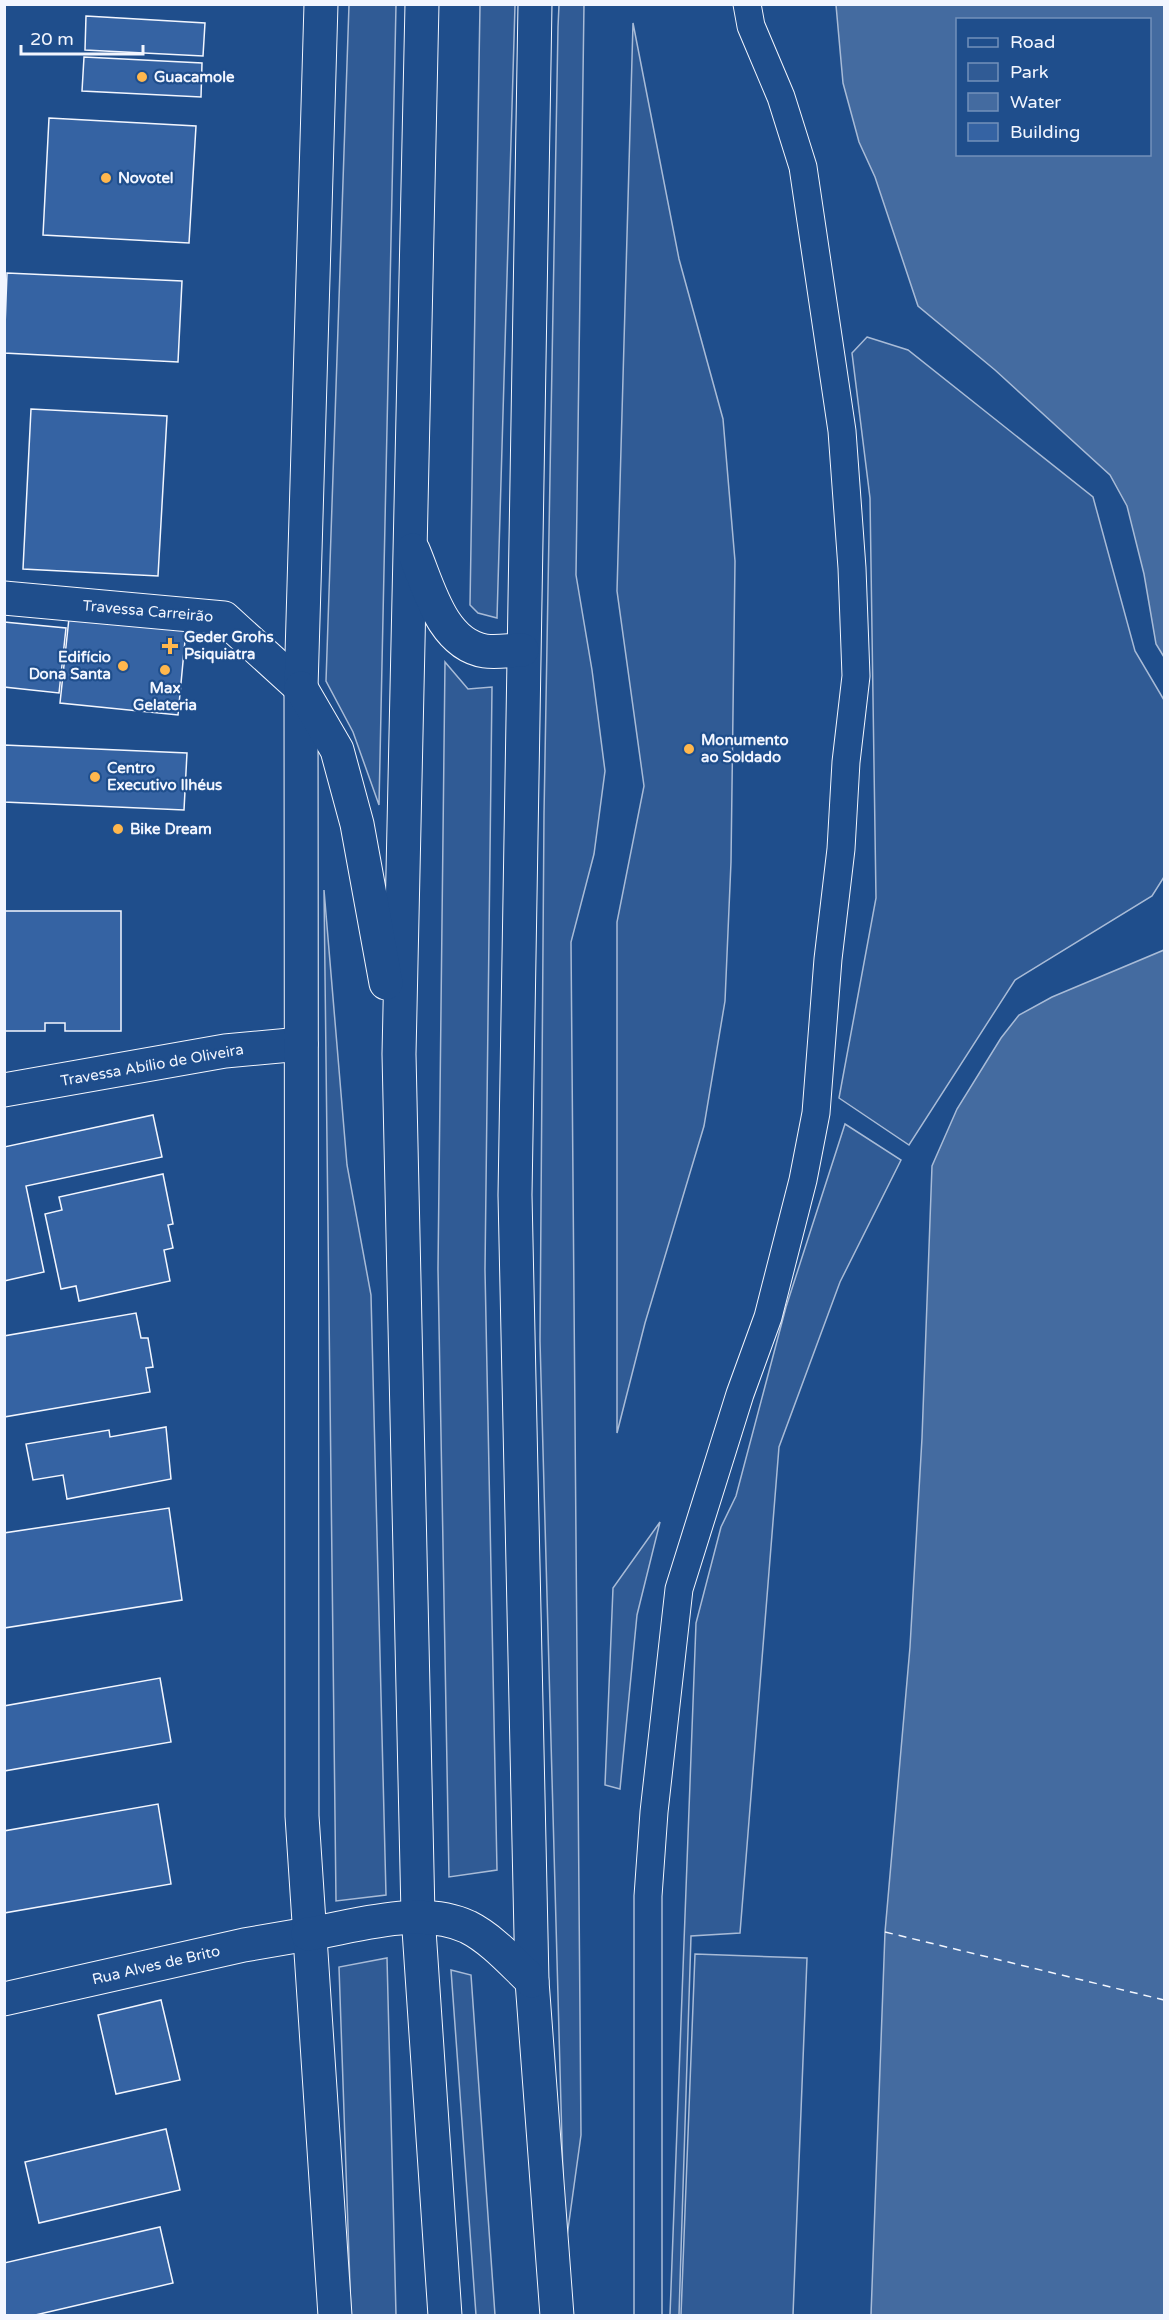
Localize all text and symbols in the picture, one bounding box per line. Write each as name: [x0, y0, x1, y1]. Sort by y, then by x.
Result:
scale bar: [21, 18, 142, 56]
legend: [956, 18, 1151, 156]
text: 20 m: [30, 28, 74, 50]
text: Road: [1010, 31, 1055, 53]
text: Park: [1010, 61, 1049, 83]
place label: Guacamole: [154, 68, 235, 86]
marker: Guacamole: [135, 70, 149, 84]
text: Water: [1010, 91, 1061, 113]
text: Building: [1010, 121, 1080, 143]
place label: Novotel: [118, 169, 174, 187]
marker: Novotel: [99, 171, 113, 185]
street label: Travessa Carreirão: [82, 596, 214, 626]
place label: Geder Grohs Psiquiatra: [184, 628, 274, 664]
marker: Geder Grohs Psiquiatra: [161, 637, 179, 655]
place label: Edifício Dona Santa: [29, 648, 111, 683]
marker: Edifício Dona Santa: [116, 659, 130, 673]
marker: Max Gelateria: [158, 663, 172, 677]
place label: Max Gelateria: [133, 679, 197, 714]
place label: Monumento ao Soldado: [701, 731, 789, 766]
marker: Monumento ao Soldado: [682, 742, 696, 756]
place label: Centro Executivo Ilhéus: [107, 759, 222, 794]
marker: Centro Executivo Ilhéus: [88, 770, 102, 784]
place label: Bike Dream: [130, 820, 212, 838]
marker: Bike Dream: [111, 822, 125, 836]
street label: Travessa Abílio de Oliveira: [59, 1040, 245, 1090]
street label: Rua Alves de Brito: [90, 1942, 222, 1988]

